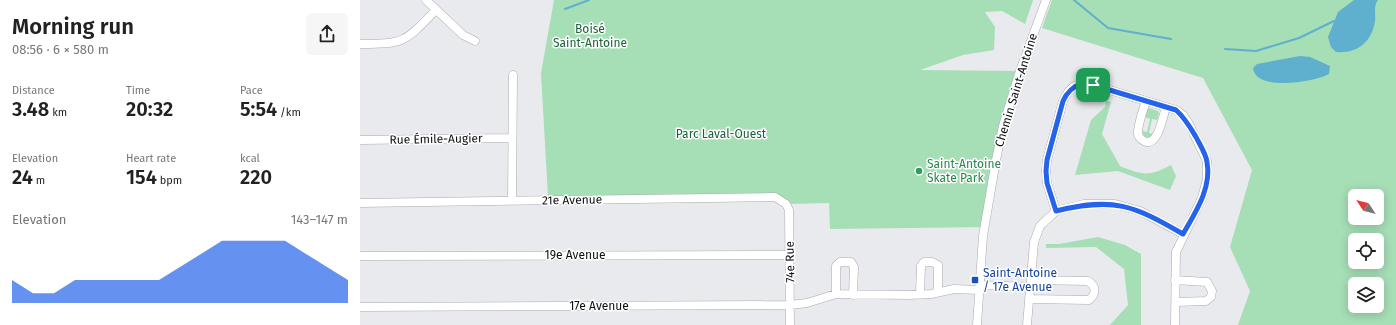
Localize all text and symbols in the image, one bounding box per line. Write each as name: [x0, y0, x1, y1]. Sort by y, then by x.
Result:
text: Morning run: [12, 13, 134, 40]
button: share: [306, 13, 348, 55]
park label: Boisé Saint-Antoine: [553, 22, 627, 50]
street label: Chemin Saint-Antoine: [992, 31, 1040, 149]
text: 08:56 · 6 × 580 m: [12, 42, 109, 57]
pin: [1076, 68, 1110, 102]
icon: arrive: [1082, 74, 1104, 96]
text: Distance: [12, 84, 55, 97]
text: Time: [126, 84, 150, 97]
text: Pace: [240, 84, 263, 97]
text: 3.48: [12, 97, 49, 121]
text: 20:32: [126, 97, 173, 121]
text: 5:54: [240, 97, 277, 121]
text: km: [49, 106, 67, 119]
text: /km: [277, 106, 301, 119]
park label: Parc Laval-Ouest: [676, 127, 767, 141]
street label: Rue Émile-Augier: [389, 130, 483, 147]
text: Elevation: [12, 152, 58, 165]
text: Heart rate: [126, 152, 176, 165]
text: kcal: [240, 152, 260, 165]
place label: Saint-Antoine Skate Park: [927, 157, 1001, 185]
text: 24: [12, 165, 33, 189]
text: 154: [126, 165, 157, 189]
text: 220: [240, 165, 272, 189]
marker: Saint-Antoine Skate Park: [914, 166, 924, 176]
text: m: [33, 174, 45, 187]
text: bpm: [157, 174, 182, 187]
north arrow: [1348, 189, 1384, 225]
map controls: [1348, 189, 1384, 313]
street label: 21e Avenue: [542, 192, 602, 208]
text: Elevation: [12, 212, 66, 227]
text: 143–147 m: [291, 212, 348, 227]
button: locate: [1348, 233, 1384, 269]
street label: 74e Rue: [783, 241, 797, 283]
street label: 19e Avenue: [544, 248, 606, 262]
place label: Saint-Antoine / 17e Avenue: [983, 266, 1057, 294]
marker: Saint-Antoine / 17e Avenue: [970, 275, 980, 285]
button: layers: [1348, 277, 1384, 313]
street label: 17e Avenue: [569, 299, 629, 313]

